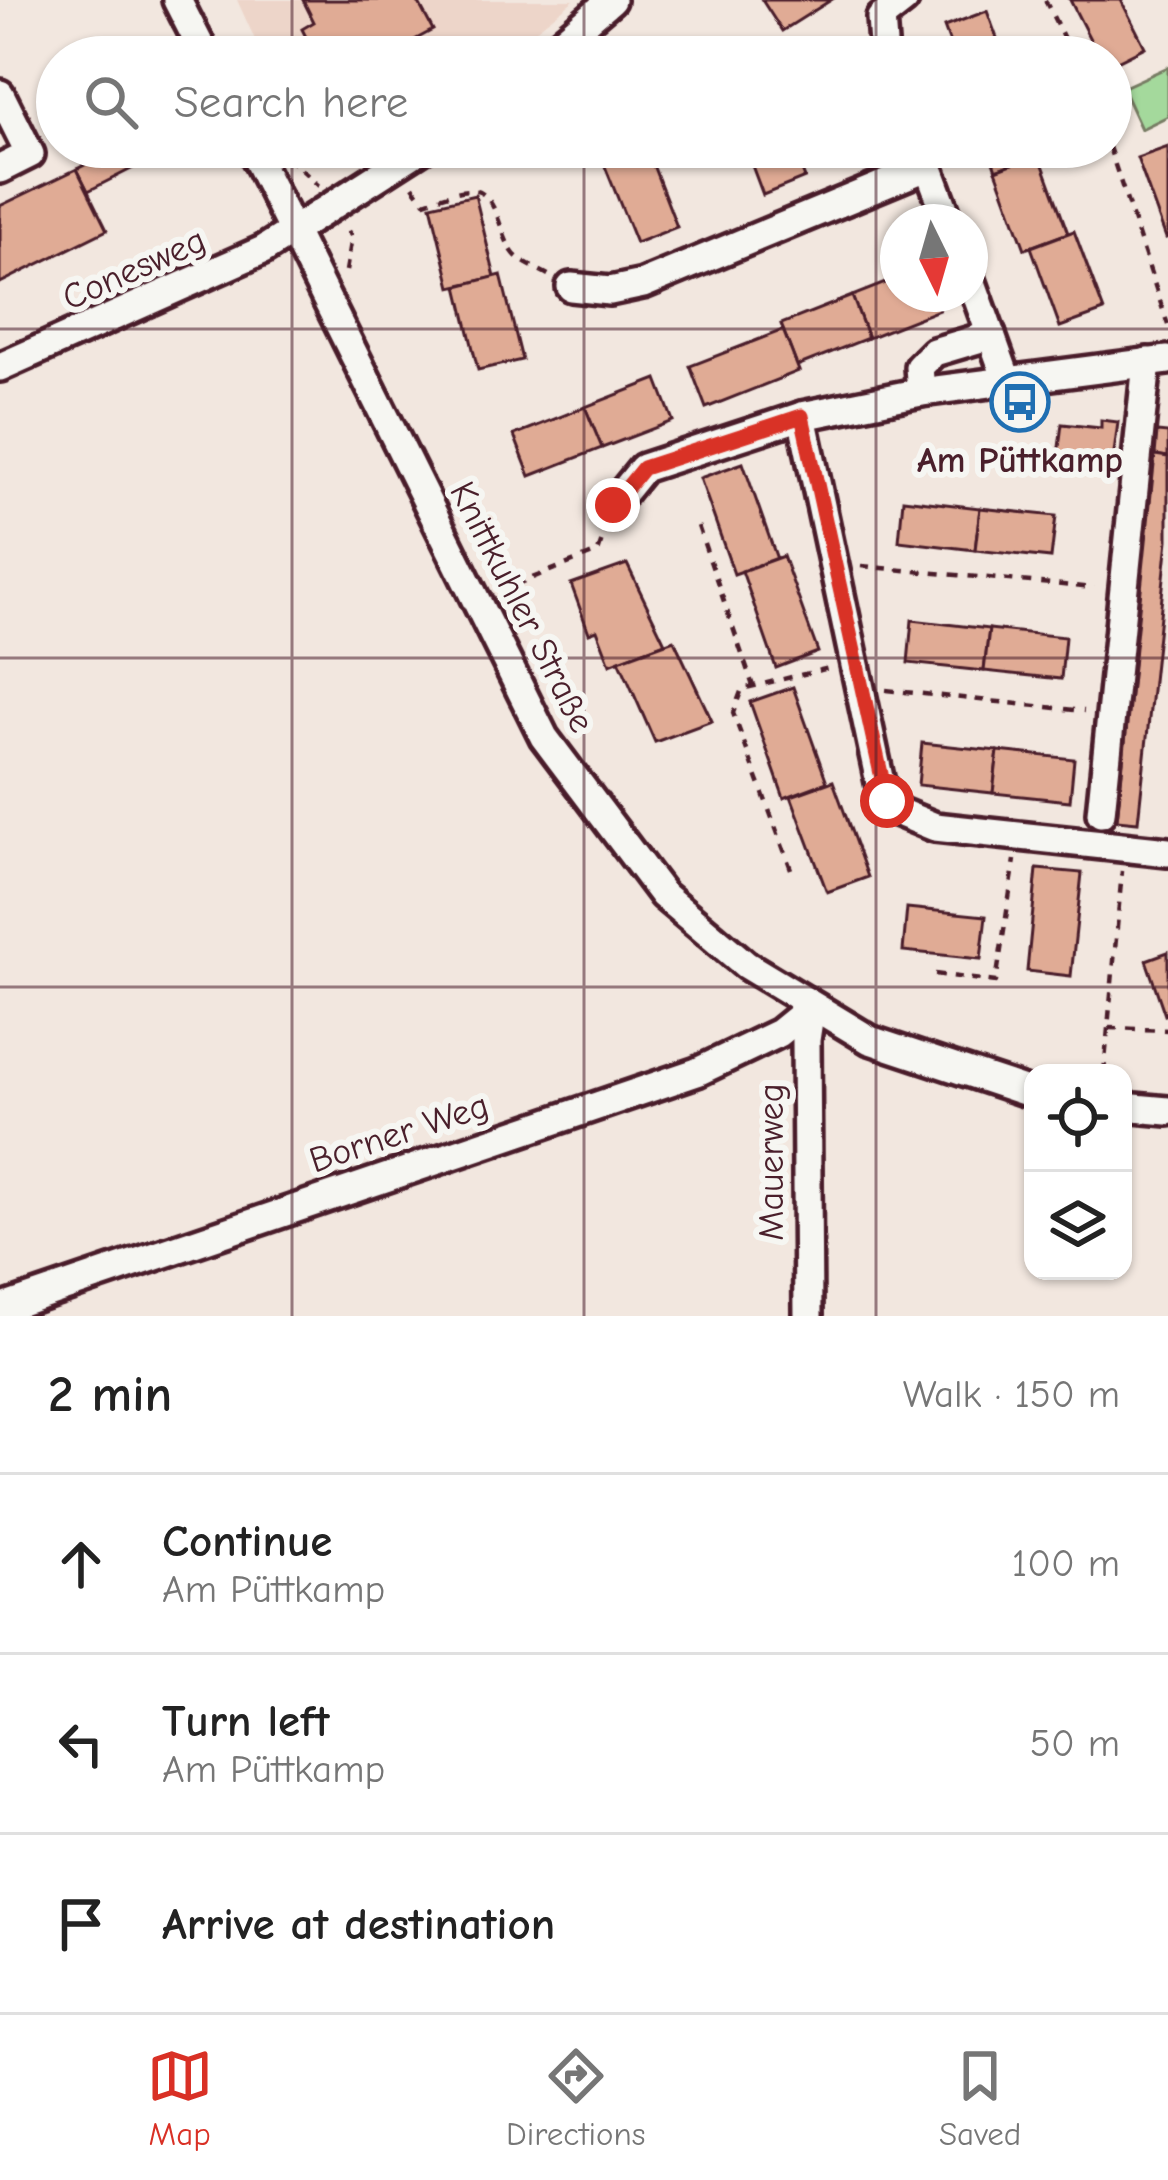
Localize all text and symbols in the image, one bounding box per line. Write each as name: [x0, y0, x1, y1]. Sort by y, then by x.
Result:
search box: [36, 36, 1132, 168]
icon: search: [78, 69, 144, 135]
text: Search here: [174, 76, 408, 128]
north arrow: [880, 204, 988, 312]
street label: Conesweg: [56, 219, 212, 319]
bus stop icon: Am Püttkamp: [989, 371, 1051, 433]
place label: Am Püttkamp: [917, 440, 1123, 481]
street label: Knittkuhler Straße: [441, 475, 603, 739]
route end: [586, 478, 640, 532]
route start: [860, 774, 914, 828]
map controls: [1024, 1064, 1132, 1280]
button: locate: [1024, 1064, 1132, 1172]
street label: Mauerweg: [751, 1083, 792, 1241]
street label: Borner Weg: [304, 1085, 494, 1181]
button: layers: [1024, 1172, 1132, 1280]
text: 2 min: [48, 1365, 172, 1424]
text: Walk · 150 m: [903, 1372, 1120, 1417]
text: Continue: [162, 1515, 332, 1567]
icon: ahead: [48, 1531, 114, 1597]
text: 100 m: [1012, 1541, 1120, 1586]
text: Am Püttkamp: [162, 1567, 385, 1612]
text: Turn left: [162, 1695, 329, 1747]
icon: left: [48, 1711, 114, 1777]
text: 50 m: [1030, 1721, 1120, 1766]
text: Am Püttkamp: [162, 1747, 385, 1792]
icon: arrive: [48, 1891, 114, 1957]
text: Arrive at destination: [162, 1898, 555, 1950]
tab: Map: [147, 2043, 213, 2153]
tab: Directions: [506, 2043, 646, 2153]
tab: Saved: [939, 2043, 1021, 2153]

